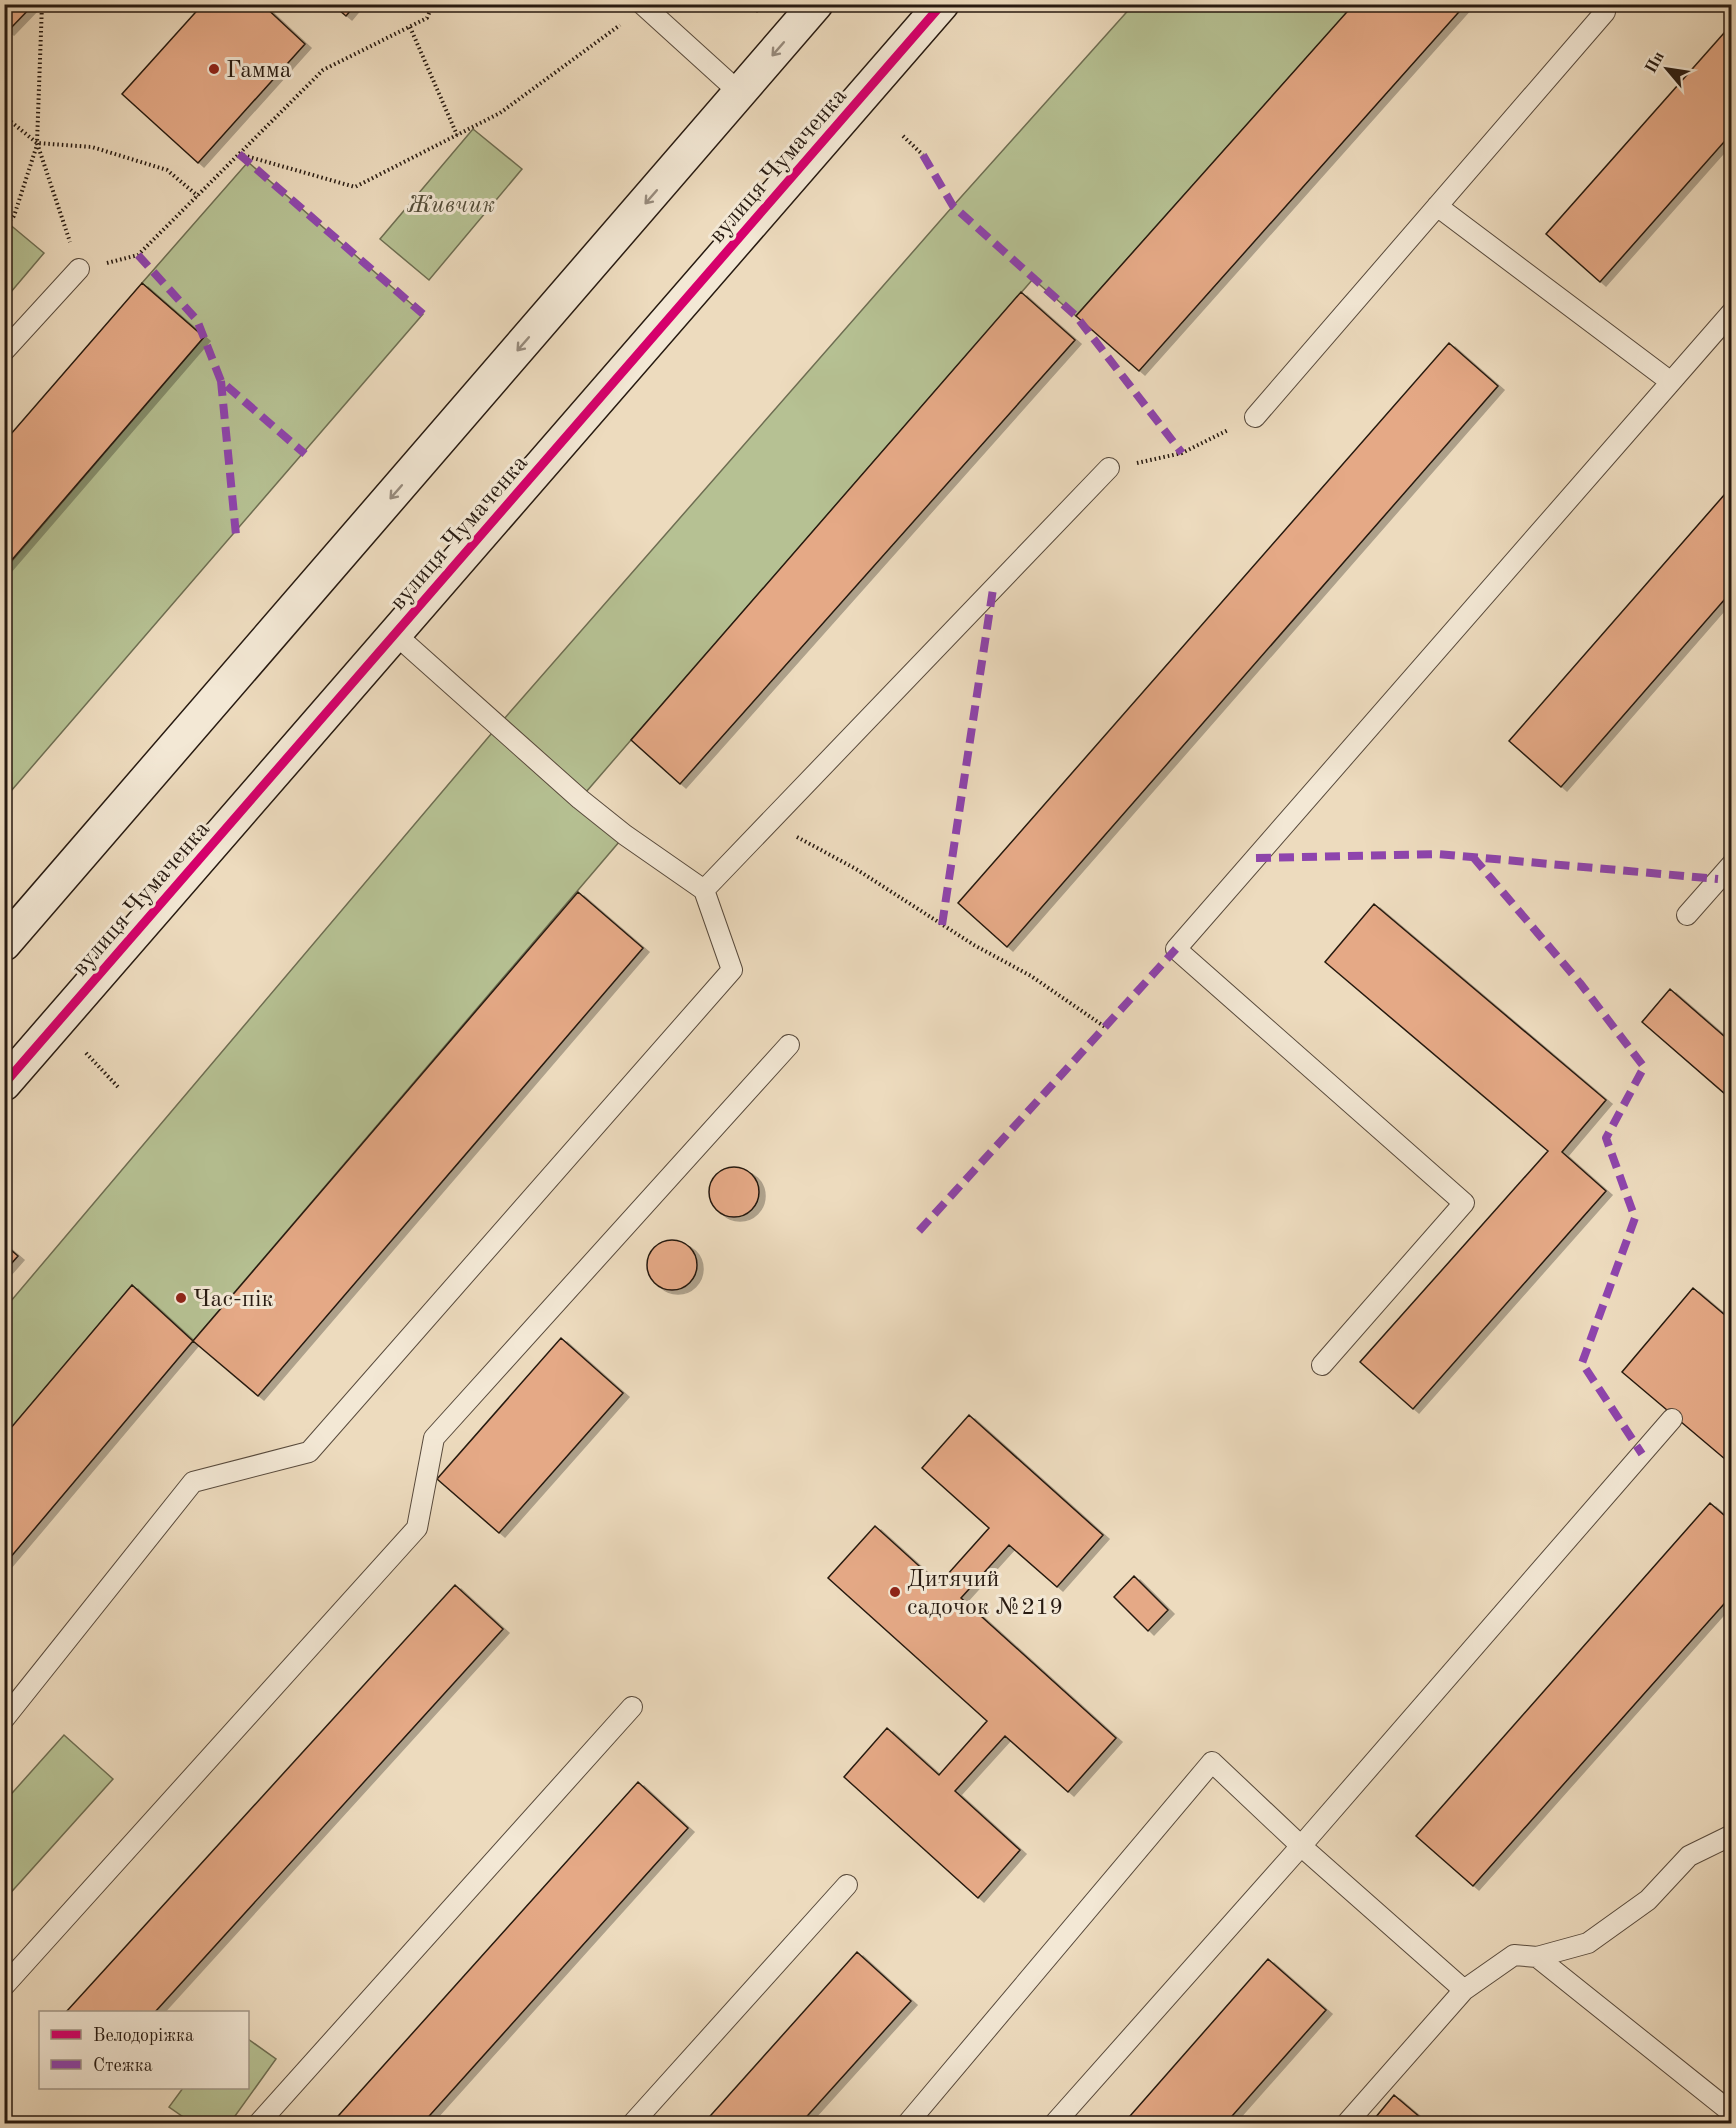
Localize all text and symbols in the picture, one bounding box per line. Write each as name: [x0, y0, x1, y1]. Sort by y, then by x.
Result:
north arrow: [1637, 39, 1697, 99]
one-way arrow: [771, 41, 785, 56]
text: Пн: [1643, 49, 1668, 76]
place label: Гамма: [226, 59, 292, 83]
marker: Гамма: [207, 62, 221, 76]
street label: вулиця Чумаченка: [705, 84, 852, 248]
one-way arrow: [644, 189, 658, 204]
park label: Живчик: [407, 194, 495, 218]
one-way arrow: [516, 336, 530, 351]
street label: вулиця Чумаченка: [386, 451, 533, 615]
one-way arrow: [389, 484, 403, 499]
street label: вулиця Чумаченка: [68, 817, 215, 981]
place label: Час-пік: [193, 1288, 273, 1312]
marker: Час-пік: [174, 1291, 188, 1305]
place label: Дитячий садочок №219: [907, 1568, 1063, 1620]
marker: Дитячий садочок №219: [888, 1585, 902, 1599]
legend: [39, 2011, 249, 2089]
text: Велодоріжка: [93, 2027, 194, 2045]
text: Стежка: [93, 2057, 153, 2075]

